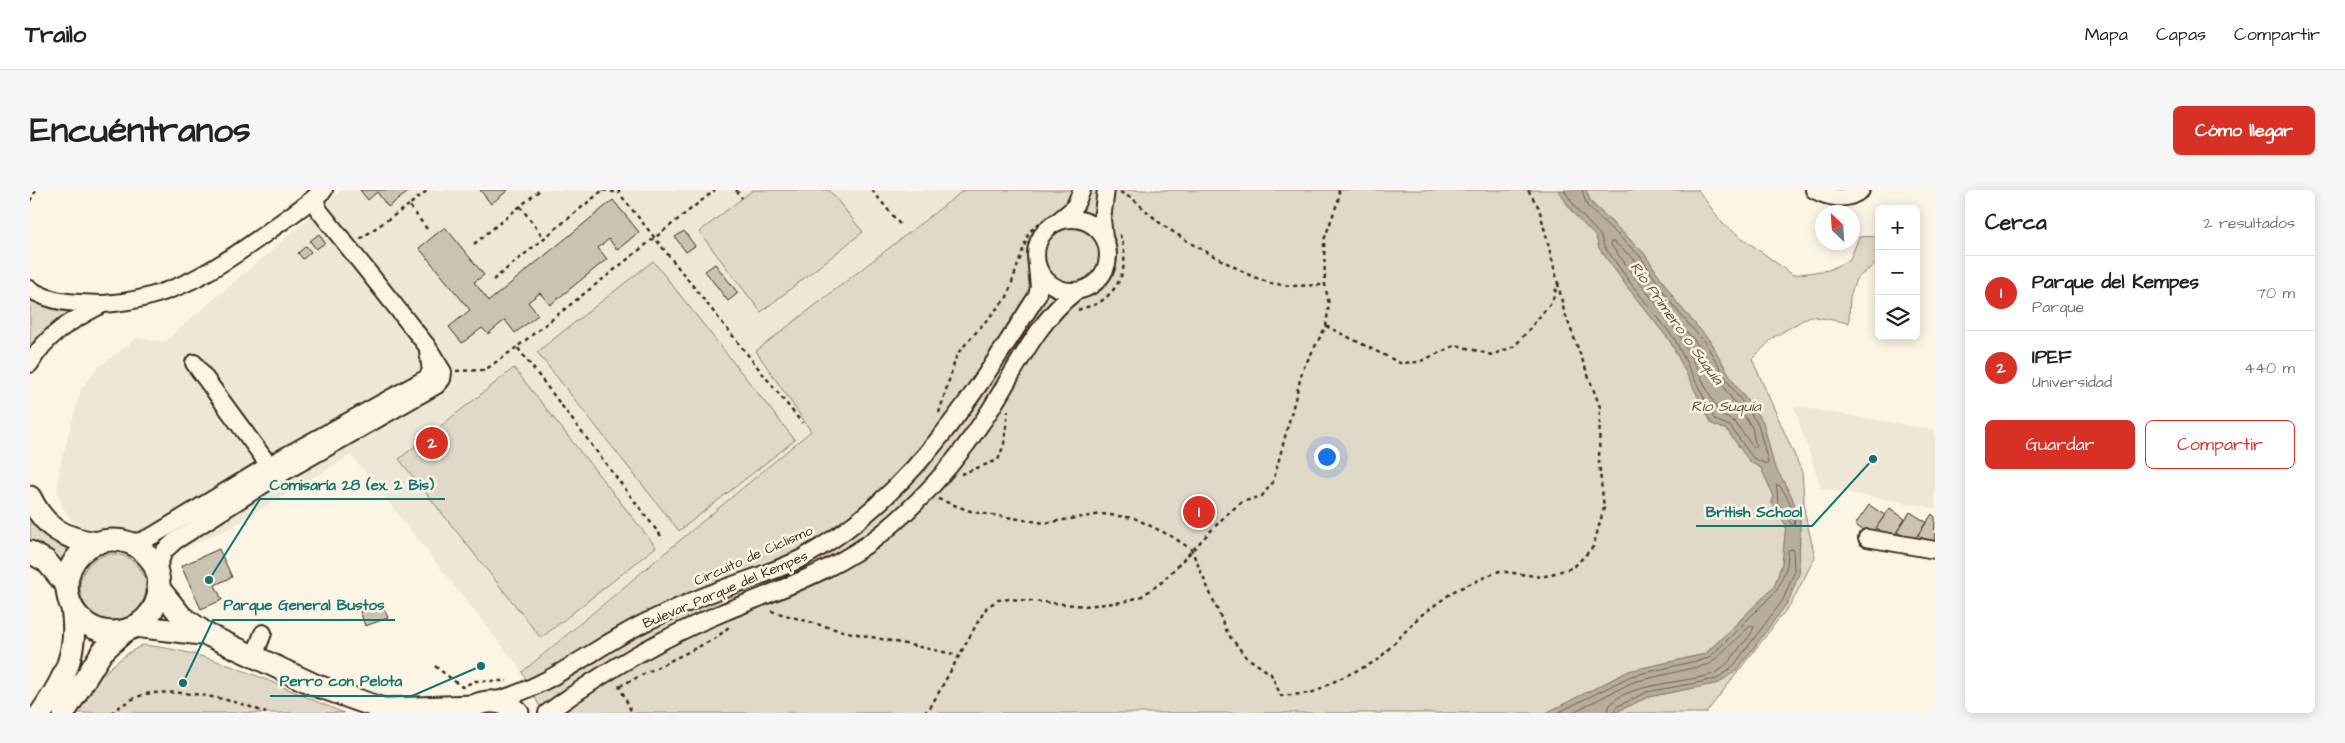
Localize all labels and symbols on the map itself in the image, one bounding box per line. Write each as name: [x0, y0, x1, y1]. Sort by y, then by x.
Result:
north arrow: [1815, 205, 1860, 250]
water label: Río Primero o Suquía: [1625, 258, 1729, 390]
water label: Río Suquía: [1691, 396, 1762, 417]
pin: 2: [416, 424, 448, 462]
your location: [1314, 444, 1340, 470]
callout: Comisaría 28 (ex. 2 Bis): [260, 469, 445, 499]
text: Comisaría 28 (ex. 2 Bis): [270, 475, 435, 496]
pin: 1: [1183, 493, 1215, 531]
callout: British School: [1696, 496, 1812, 526]
text: British School: [1706, 502, 1803, 523]
street label: Circuito de Ciclismo: [691, 521, 816, 591]
street label: Bulevar Parque del Kempes: [640, 546, 811, 634]
callout: Parque General Bustos: [213, 590, 395, 620]
text: Parque General Bustos: [223, 595, 385, 616]
callout: Perro con Pelota: [270, 666, 412, 696]
text: Perro con Pelota: [280, 671, 403, 692]

